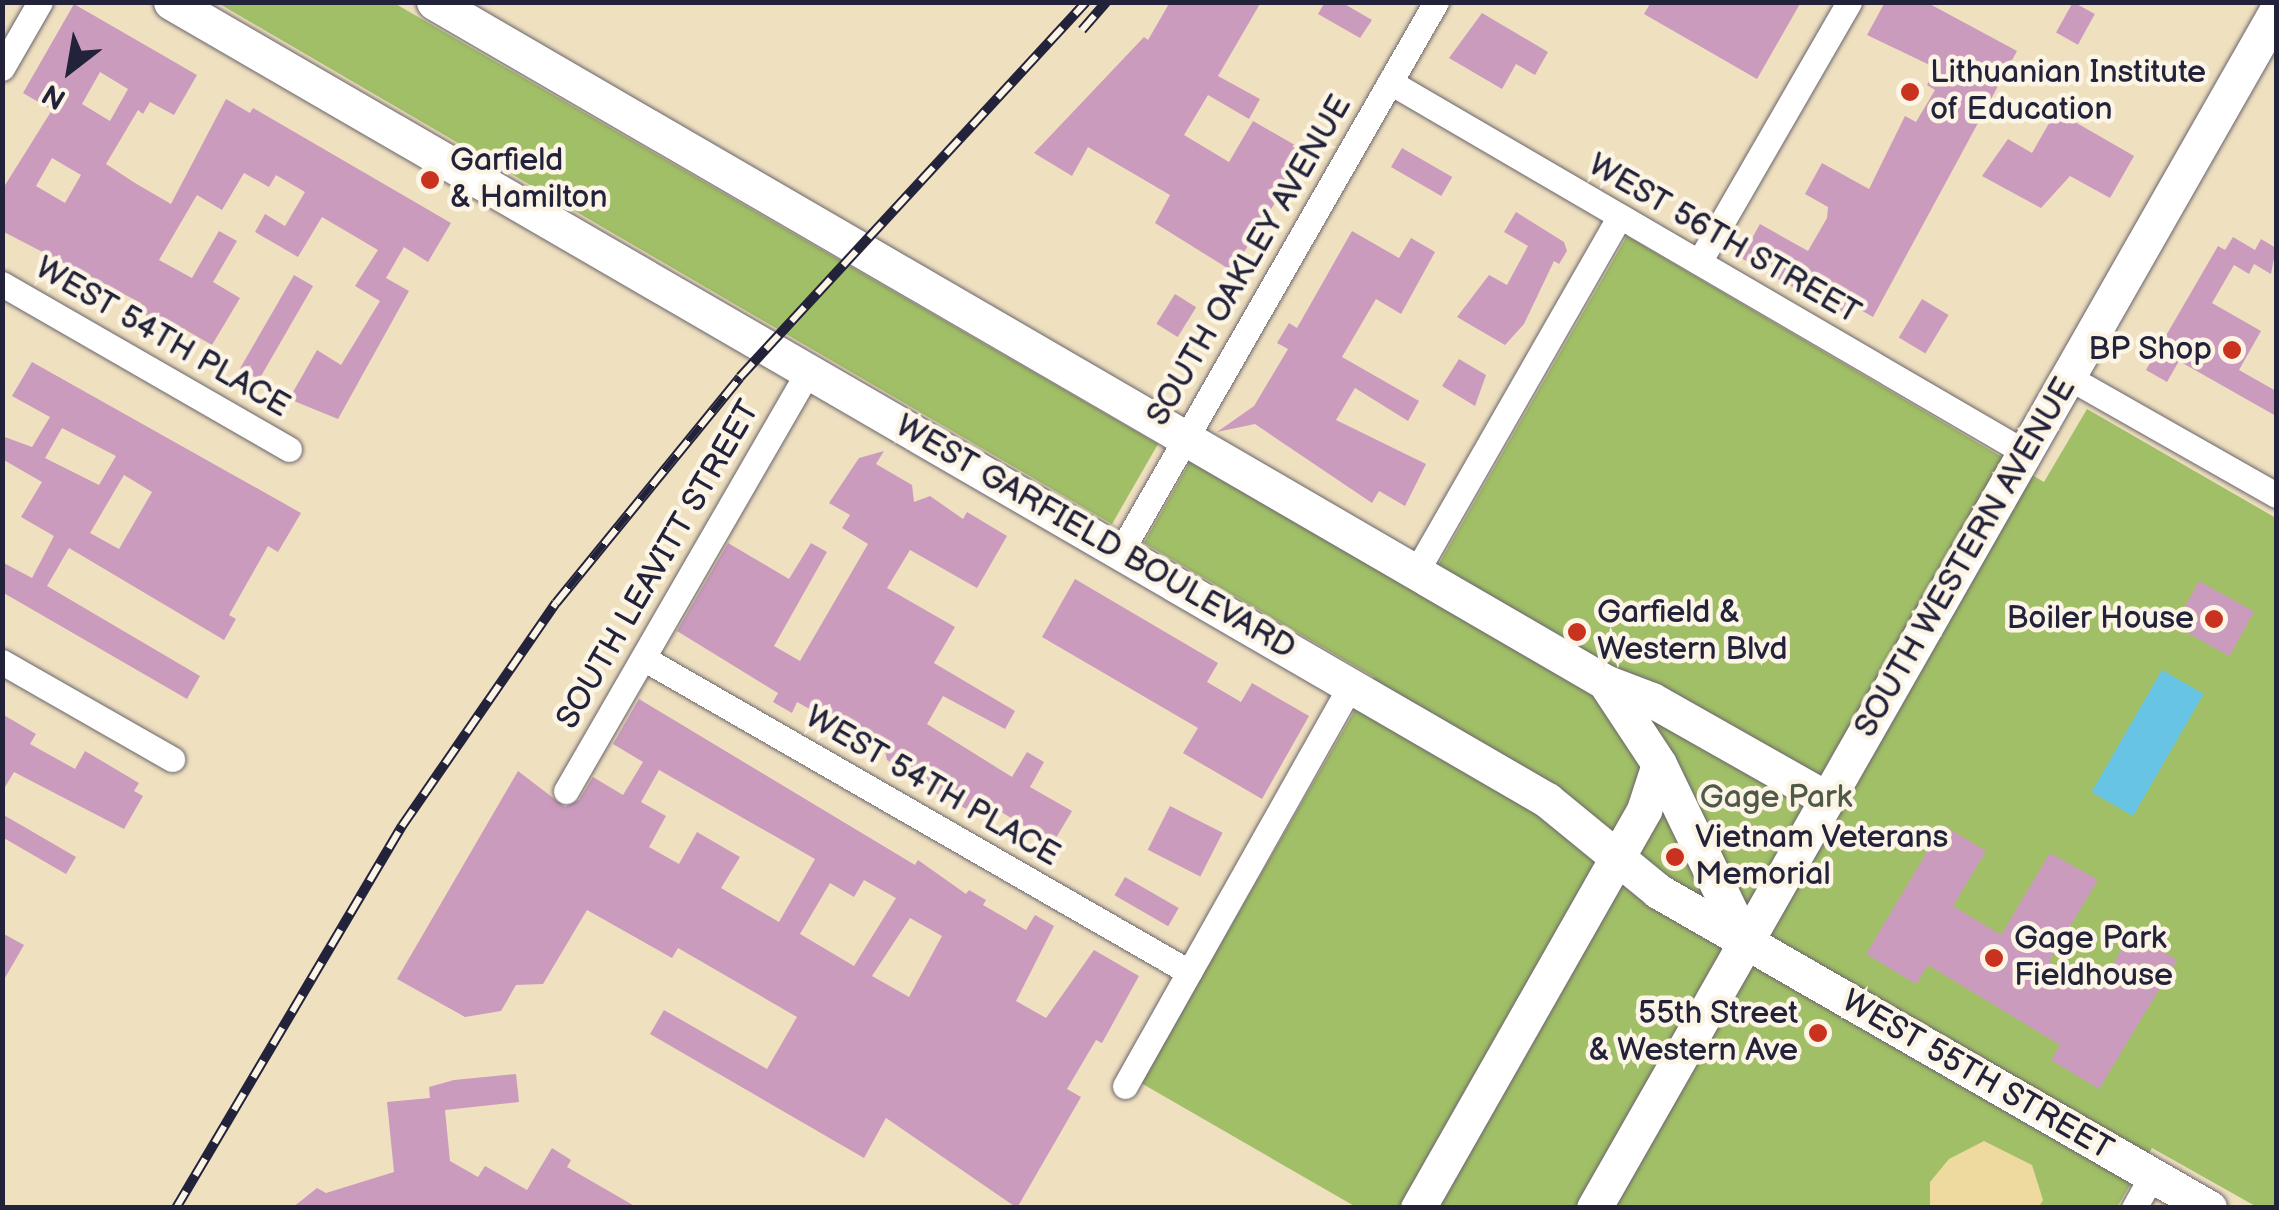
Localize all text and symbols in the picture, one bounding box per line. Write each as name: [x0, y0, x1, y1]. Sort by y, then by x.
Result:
north arrow: [20, 20, 120, 120]
place label: Lithuanian Institute of Education: [1930, 55, 2206, 130]
text: N: [37, 77, 72, 116]
marker: Lithuanian Institute of Education: [1899, 81, 1921, 103]
street label: SOUTH OAKLEY AVENUE: [1140, 89, 1360, 433]
place label: Garfield & Hamilton: [450, 143, 608, 218]
street label: WEST 56TH STREET: [1581, 146, 1867, 334]
marker: Garfield & Hamilton: [419, 169, 441, 191]
street label: WEST 54TH PLACE: [28, 250, 296, 426]
place label: BP Shop: [2088, 331, 2212, 369]
marker: BP Shop: [2221, 339, 2243, 361]
street label: SOUTH WESTERN AVENUE: [1847, 371, 2085, 745]
street label: SOUTH LEAVITT STREET: [549, 394, 769, 736]
street label: WEST GARFIELD BOULEVARD: [888, 408, 1302, 668]
place label: Garfield & Western Blvd: [1597, 595, 1788, 670]
place label: Boiler House: [2006, 600, 2194, 638]
marker: Boiler House: [2203, 608, 2225, 630]
marker: Garfield & Western Blvd: [1566, 621, 1588, 643]
street label: WEST 54TH PLACE: [798, 699, 1066, 875]
park label: Gage Park: [1700, 779, 1852, 817]
place label: Vietnam Veterans Memorial: [1695, 820, 1949, 895]
marker: Vietnam Veterans Memorial: [1664, 846, 1686, 868]
place label: Gage Park Fieldhouse: [2014, 921, 2173, 996]
marker: Gage Park Fieldhouse: [1983, 947, 2005, 969]
street label: WEST 55TH STREET: [1834, 983, 2120, 1169]
place label: 55th Street & Western Ave: [1587, 996, 1798, 1071]
marker: 55th Street & Western Ave: [1807, 1022, 1829, 1044]

